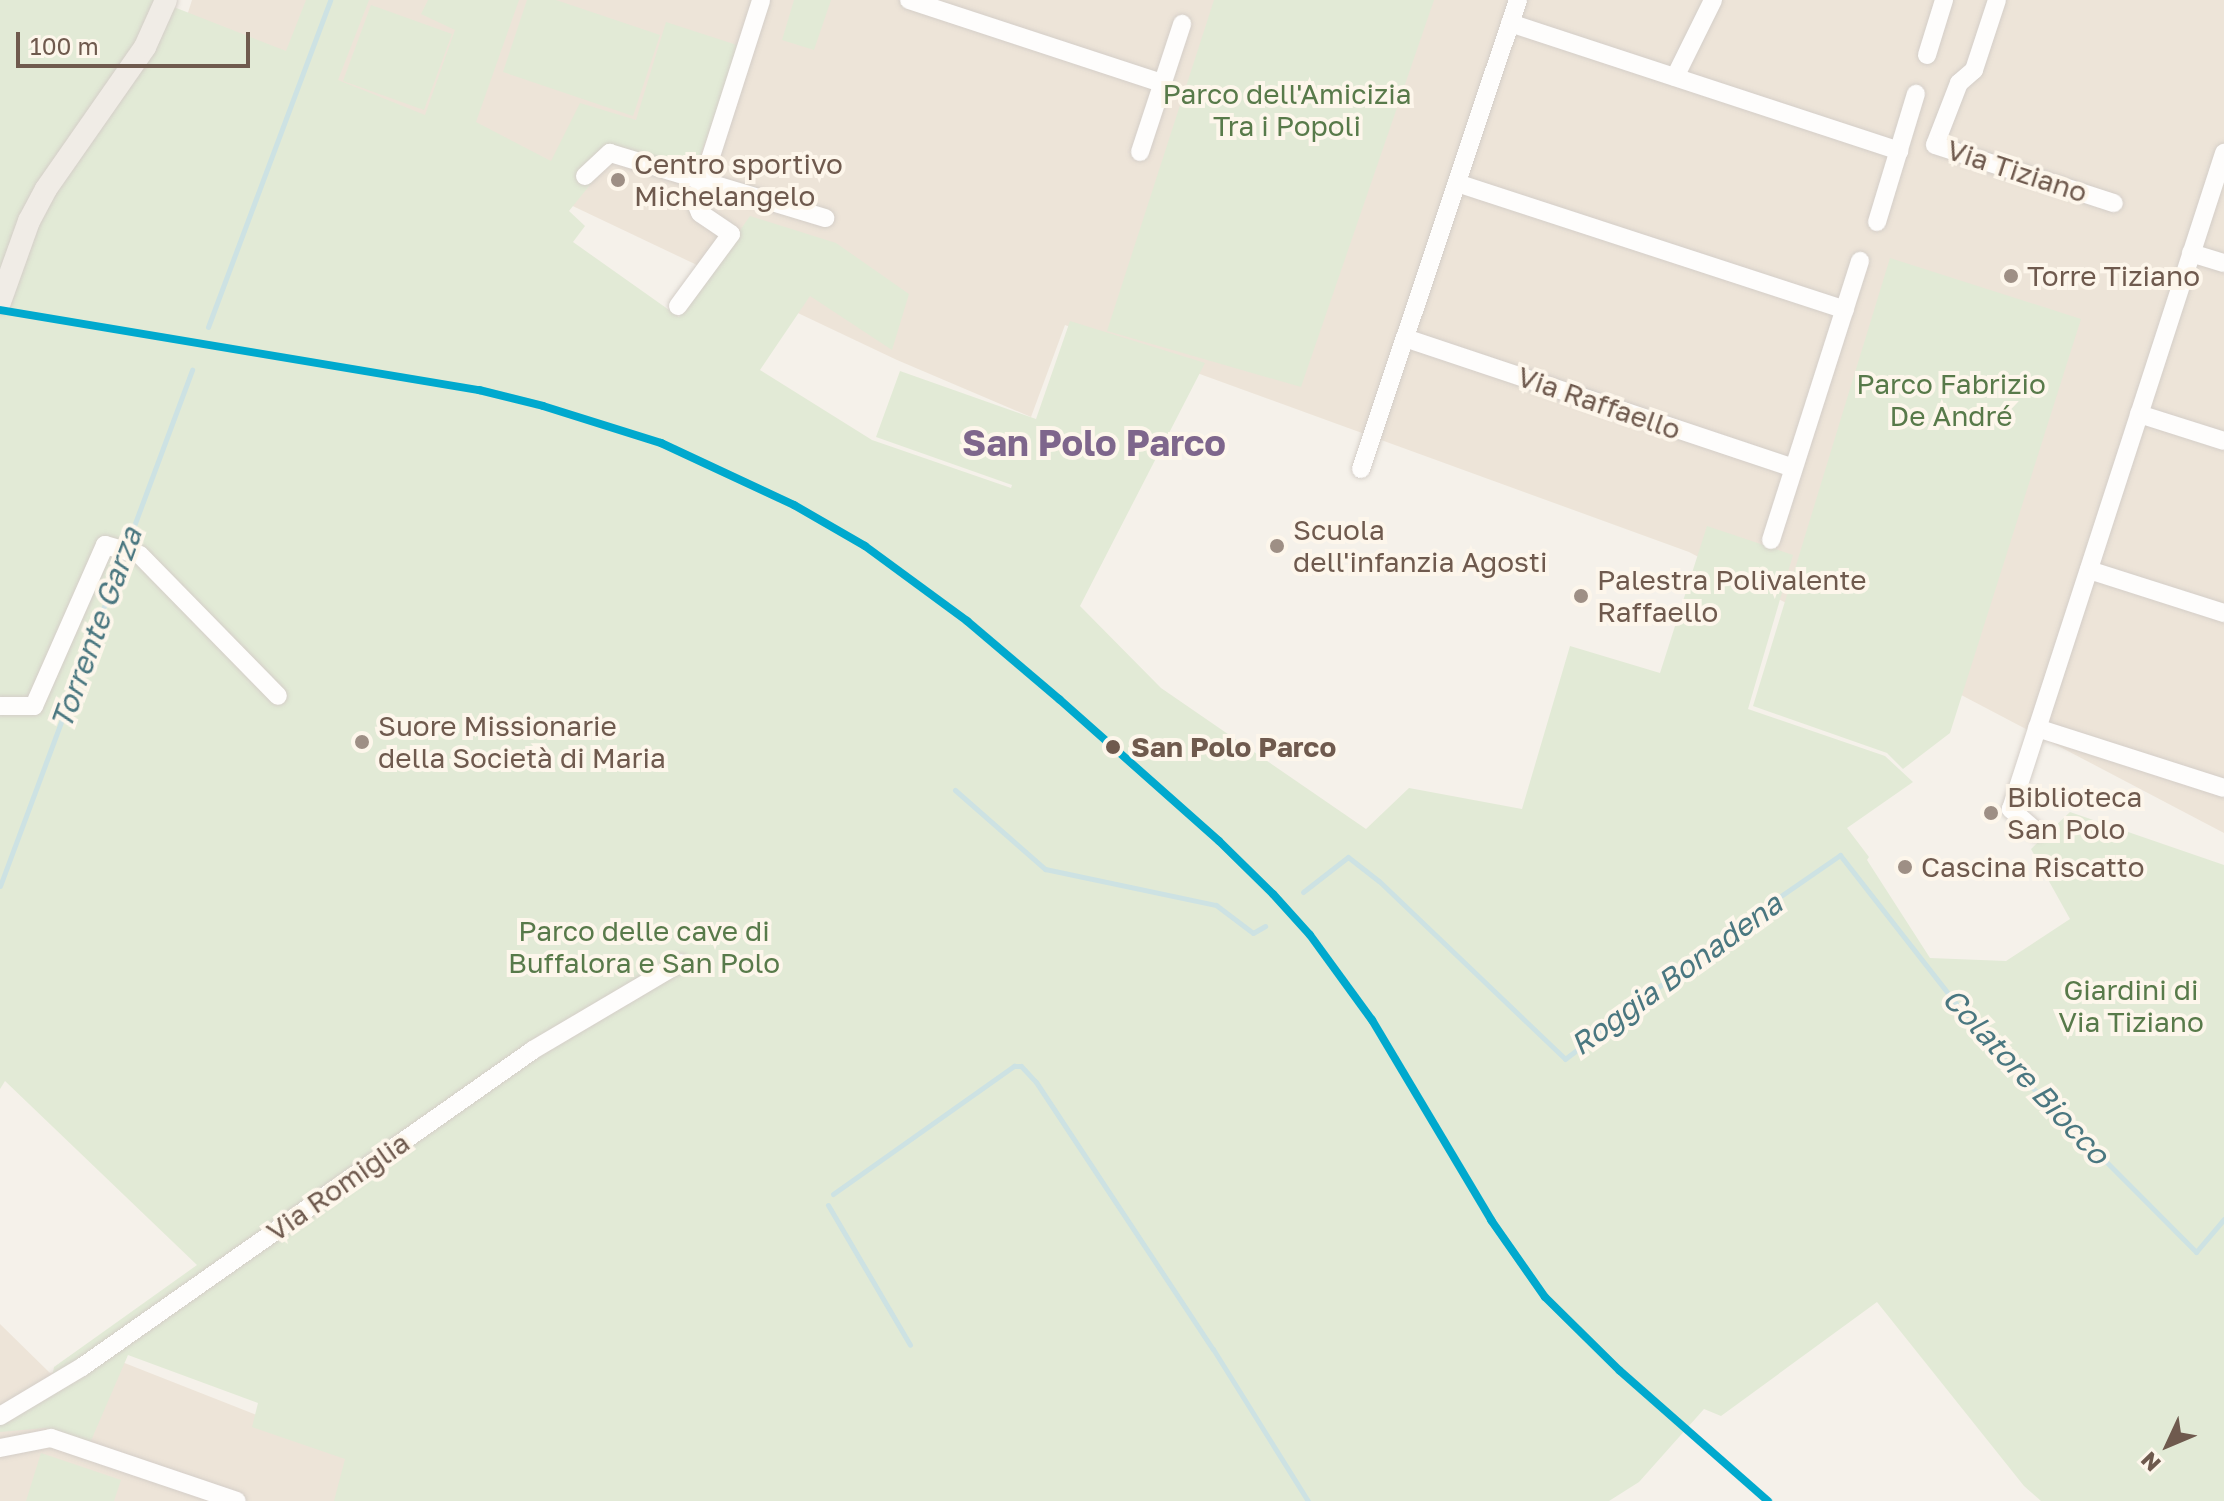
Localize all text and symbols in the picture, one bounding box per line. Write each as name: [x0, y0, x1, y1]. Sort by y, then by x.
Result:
scale bar: [20, 16, 254, 66]
text: 100 m: [30, 31, 99, 60]
park label: Parco dell'Amicizia Tra i Popoli: [1162, 77, 1412, 143]
street label: Via Tiziano: [1943, 133, 2091, 209]
place label: Centro sportivo Michelangelo: [634, 147, 843, 213]
marker: Centro sportivo Michelangelo: [609, 171, 627, 189]
place label: Torre Tiziano: [2027, 259, 2200, 293]
marker: Torre Tiziano: [2002, 267, 2020, 285]
street label: Via Raffaello: [1513, 359, 1685, 447]
park label: Parco Fabrizio De André: [1856, 367, 2046, 433]
district label: San Polo Parco: [962, 421, 1226, 465]
place label: Scuola dell'infanzia Agosti: [1293, 513, 1547, 579]
water label: Torrente Garza: [43, 522, 149, 734]
marker: Scuola dell'infanzia Agosti: [1268, 537, 1286, 555]
place label: Palestra Polivalente Raffaello: [1597, 563, 1867, 629]
marker: Palestra Polivalente Raffaello: [1572, 587, 1590, 605]
place label: Suore Missionarie della Società di Maria: [378, 709, 666, 775]
place label: San Polo Parco: [1131, 730, 1336, 764]
marker: Suore Missionarie della Società di Maria: [353, 733, 371, 751]
marker: San Polo Parco: [1102, 736, 1124, 758]
place label: Biblioteca San Polo: [2007, 780, 2142, 846]
marker: Biblioteca San Polo: [1982, 804, 2000, 822]
place label: Cascina Riscatto: [1921, 850, 2145, 884]
marker: Cascina Riscatto: [1896, 858, 1914, 876]
water label: Roggia Bonadena: [1563, 885, 1789, 1063]
park label: Parco delle cave di Buffalora e San Polo: [508, 914, 780, 980]
park label: Giardini di Via Tiziano: [2058, 973, 2204, 1039]
water label: Colatore Biocco: [1935, 980, 2117, 1172]
street label: Via Romiglia: [260, 1126, 416, 1248]
north arrow: [2128, 1405, 2208, 1485]
text: N: [2135, 1447, 2166, 1477]

